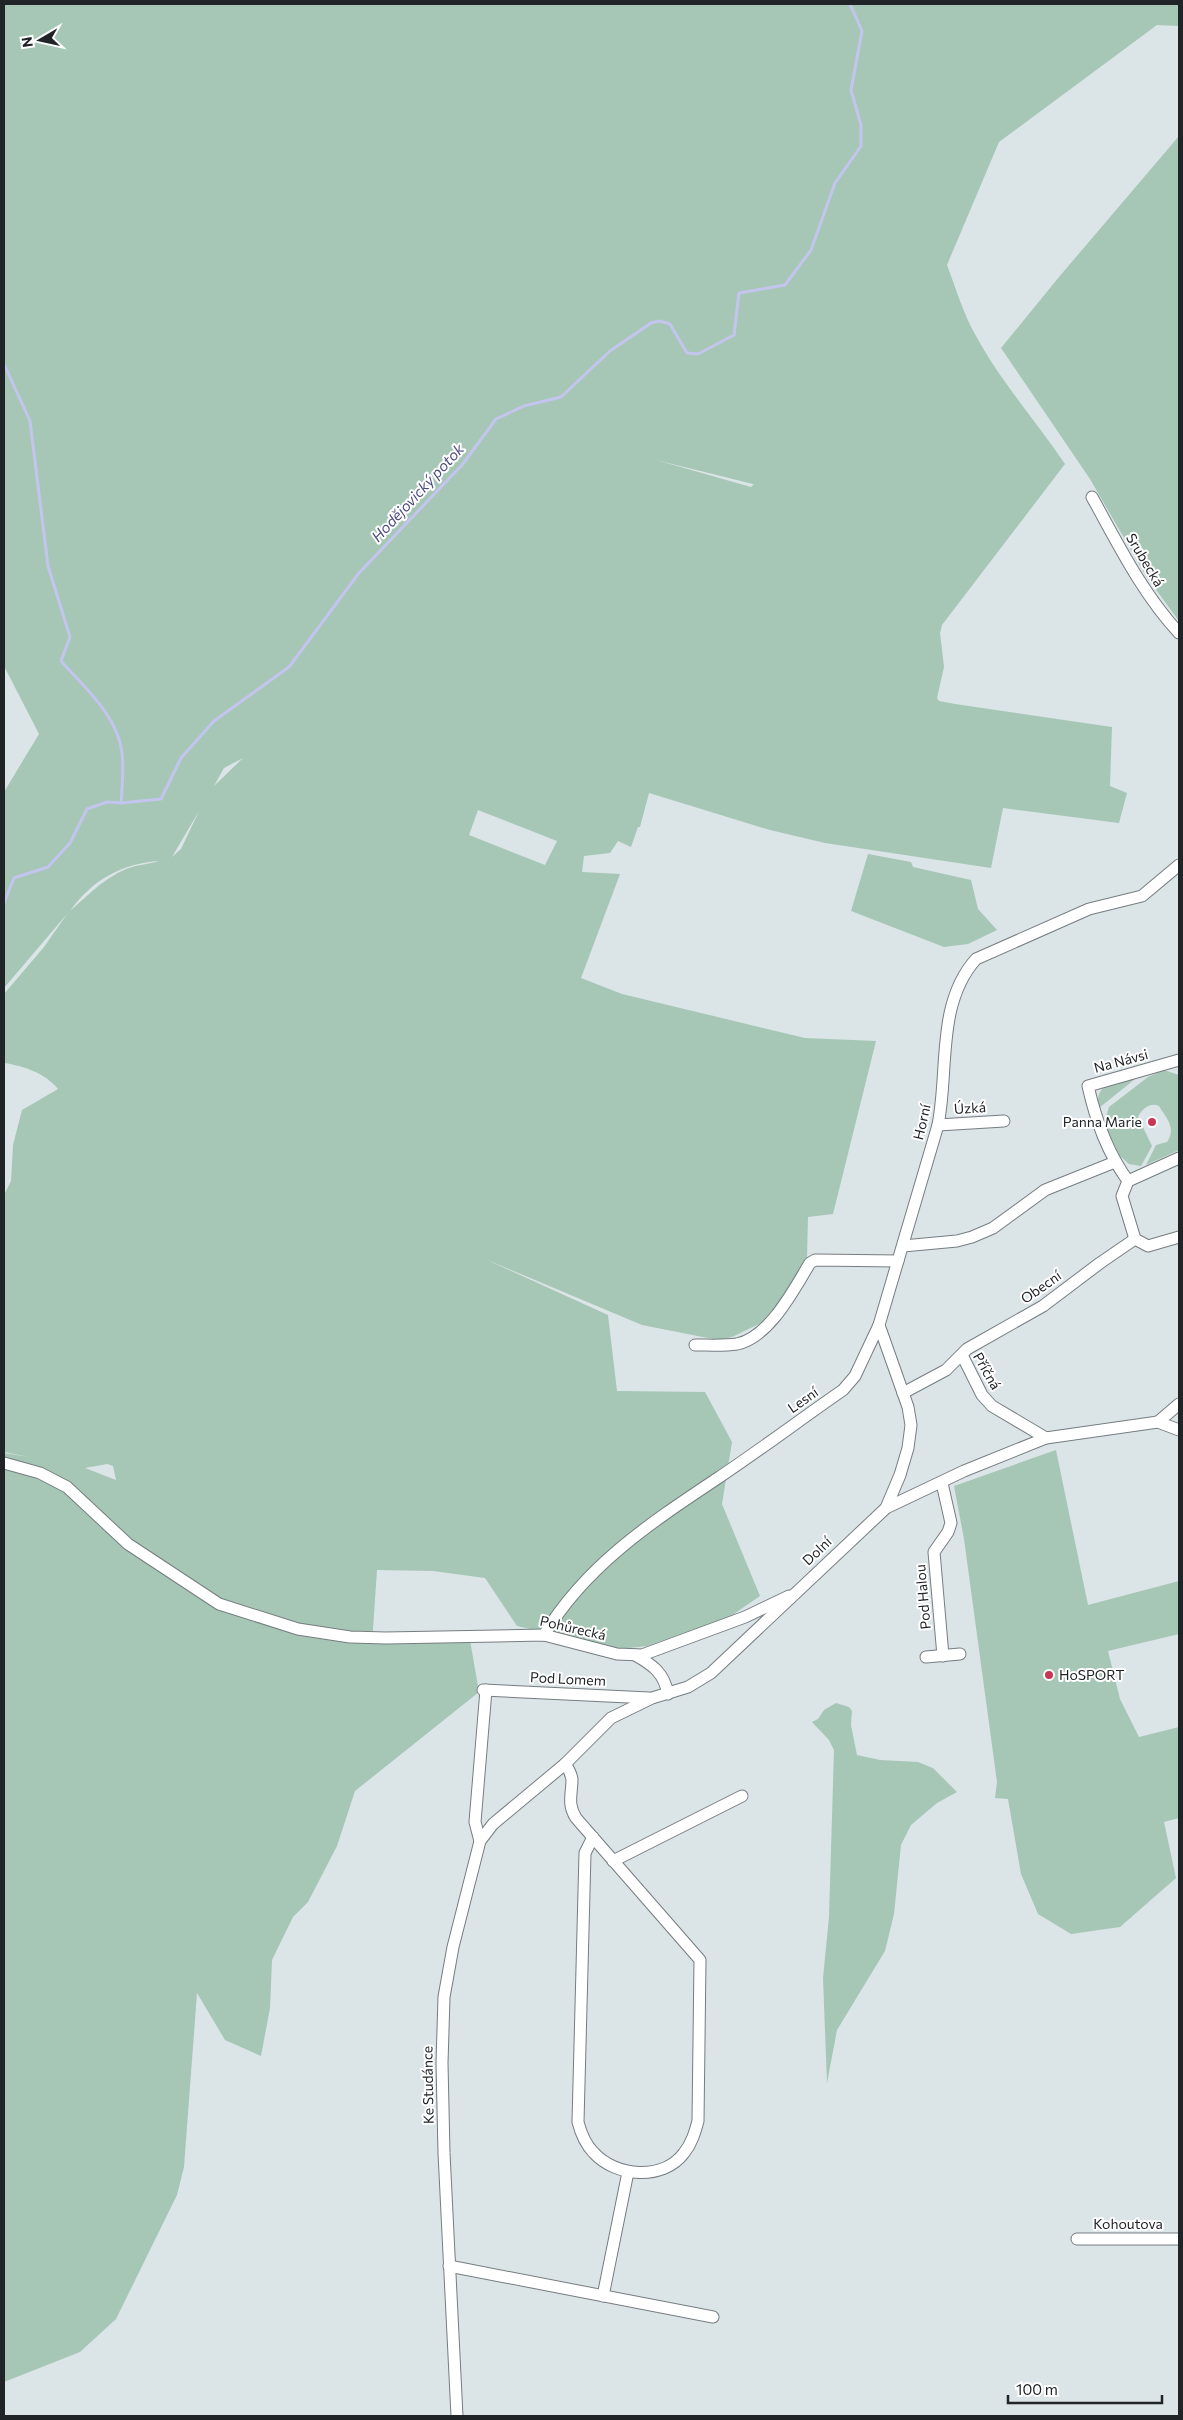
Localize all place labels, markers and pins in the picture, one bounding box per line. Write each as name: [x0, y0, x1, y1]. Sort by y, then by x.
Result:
place label: Panna Marie: [1063, 1113, 1142, 1130]
marker: Panna Marie: [1146, 1116, 1158, 1128]
place label: HoSPORT: [1059, 1666, 1124, 1683]
marker: HoSPORT: [1043, 1669, 1055, 1681]

